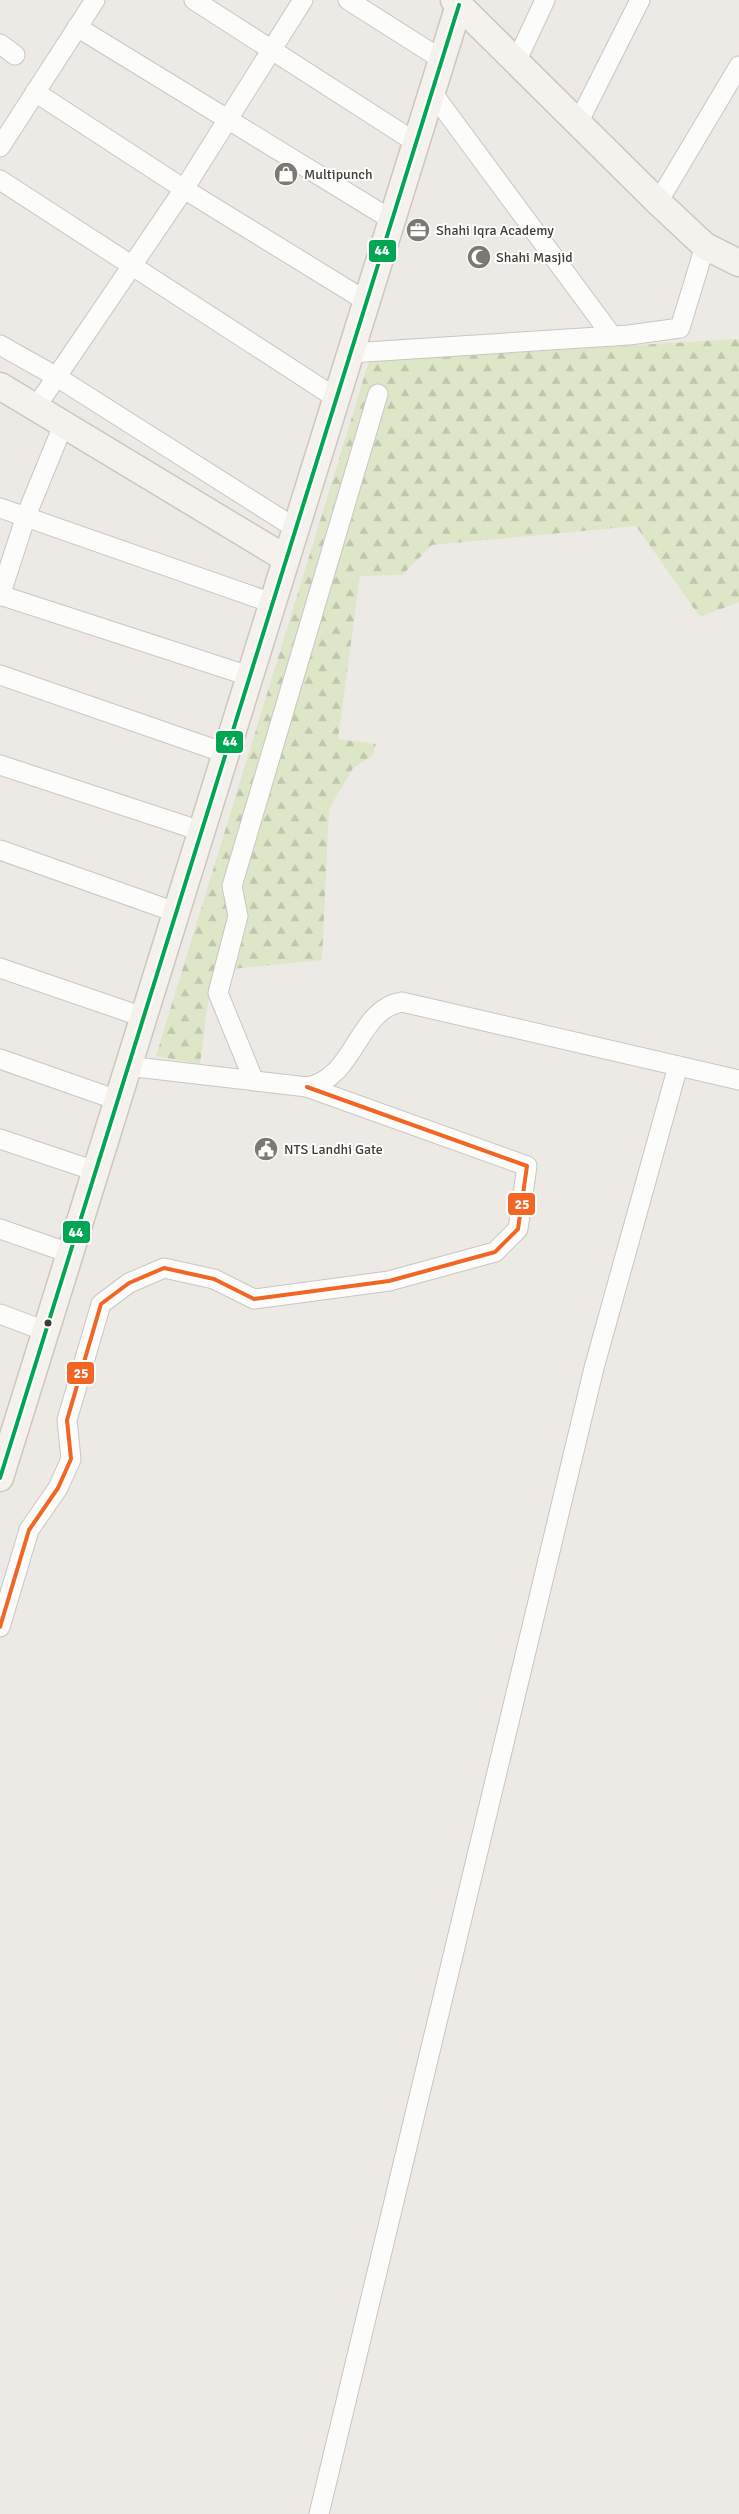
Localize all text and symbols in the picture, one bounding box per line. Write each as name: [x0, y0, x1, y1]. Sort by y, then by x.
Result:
shop icon: Multipunch: [273, 161, 299, 187]
place label: Multipunch: [304, 166, 373, 183]
office icon: Shahi Iqra Academy: [405, 217, 431, 243]
place label: Shahi Iqra Academy: [436, 222, 554, 239]
line badge: 44: [368, 239, 397, 263]
text: 44: [374, 242, 390, 259]
mosque icon: Shahi Masjid: [466, 244, 492, 270]
place label: Shahi Masjid: [496, 249, 573, 266]
line badge: 44: [215, 730, 244, 754]
text: 44: [222, 733, 238, 750]
public building icon: NTS Landhi Gate: [253, 1136, 279, 1162]
place label: NTS Landhi Gate: [284, 1141, 383, 1158]
line badge: 25: [507, 1192, 536, 1216]
text: 25: [514, 1196, 530, 1213]
line badge: 44: [62, 1220, 91, 1244]
text: 44: [68, 1224, 84, 1241]
unlabelled marker: [43, 1318, 53, 1328]
line badge: 25: [66, 1361, 95, 1385]
text: 25: [73, 1365, 89, 1382]

